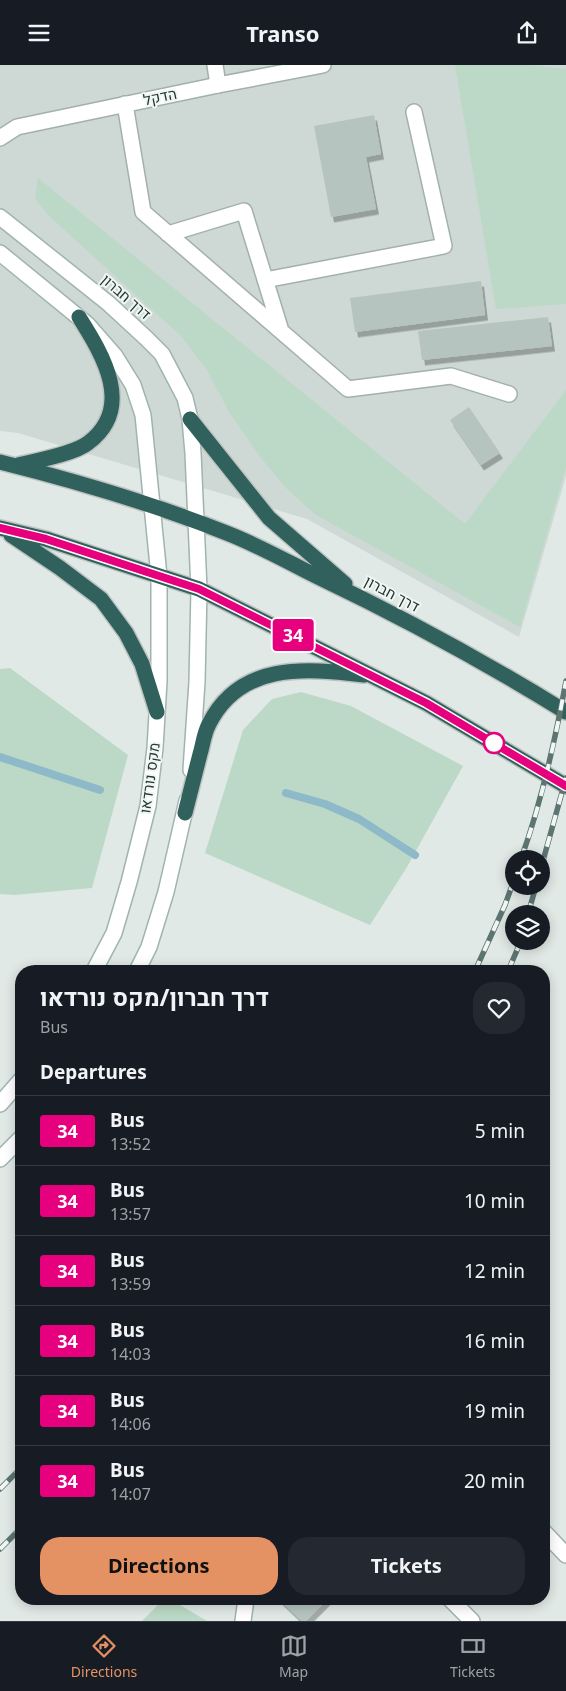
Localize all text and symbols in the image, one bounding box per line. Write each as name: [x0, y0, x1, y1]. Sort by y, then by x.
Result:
text: Transo: [246, 18, 320, 48]
icon: menu: [25, 19, 53, 47]
icon: share: [513, 19, 541, 47]
street label: הדקל: [141, 83, 178, 109]
street label: דרך חברון: [98, 269, 156, 323]
street label: דרך חברון: [361, 570, 424, 616]
line badge: 34: [270, 619, 316, 651]
text: 34: [283, 623, 303, 647]
unlabelled marker: [483, 732, 505, 754]
street label: מקס נורדאו: [134, 741, 164, 815]
map controls: [505, 850, 550, 950]
button: locate: [505, 850, 550, 895]
button: layers: [505, 905, 550, 950]
text: דרך חברון/מקס נורדאו: [40, 980, 269, 1013]
button: heart: [473, 982, 525, 1034]
text: Bus: [40, 1016, 68, 1038]
text: Departures: [40, 1059, 147, 1085]
text: Bus: [110, 1107, 145, 1133]
text: 5 min: [475, 1118, 525, 1144]
text: 34: [57, 1119, 78, 1143]
text: 13:52: [110, 1133, 151, 1155]
text: Bus: [110, 1177, 145, 1203]
text: 10 min: [464, 1188, 525, 1214]
text: 34: [57, 1189, 78, 1213]
text: 13:57: [110, 1203, 151, 1225]
text: Bus: [110, 1247, 145, 1273]
text: 12 min: [464, 1258, 525, 1284]
text: 34: [57, 1259, 78, 1283]
text: 13:59: [110, 1273, 151, 1295]
text: Bus: [110, 1317, 145, 1343]
text: 16 min: [464, 1328, 525, 1354]
text: 34: [57, 1329, 78, 1353]
text: 14:03: [110, 1343, 151, 1365]
text: Bus: [110, 1387, 145, 1413]
text: 19 min: [464, 1398, 525, 1424]
text: 34: [57, 1399, 78, 1423]
text: 14:06: [110, 1413, 151, 1435]
text: Bus: [110, 1457, 145, 1483]
text: 20 min: [464, 1468, 525, 1494]
text: 34: [57, 1469, 78, 1493]
text: 14:07: [110, 1483, 151, 1505]
button: Directions: [40, 1537, 278, 1595]
button: Tickets: [288, 1537, 525, 1595]
tab: Directions: [71, 1632, 137, 1681]
tab: Map: [279, 1632, 308, 1681]
tab: Tickets: [450, 1632, 495, 1681]

